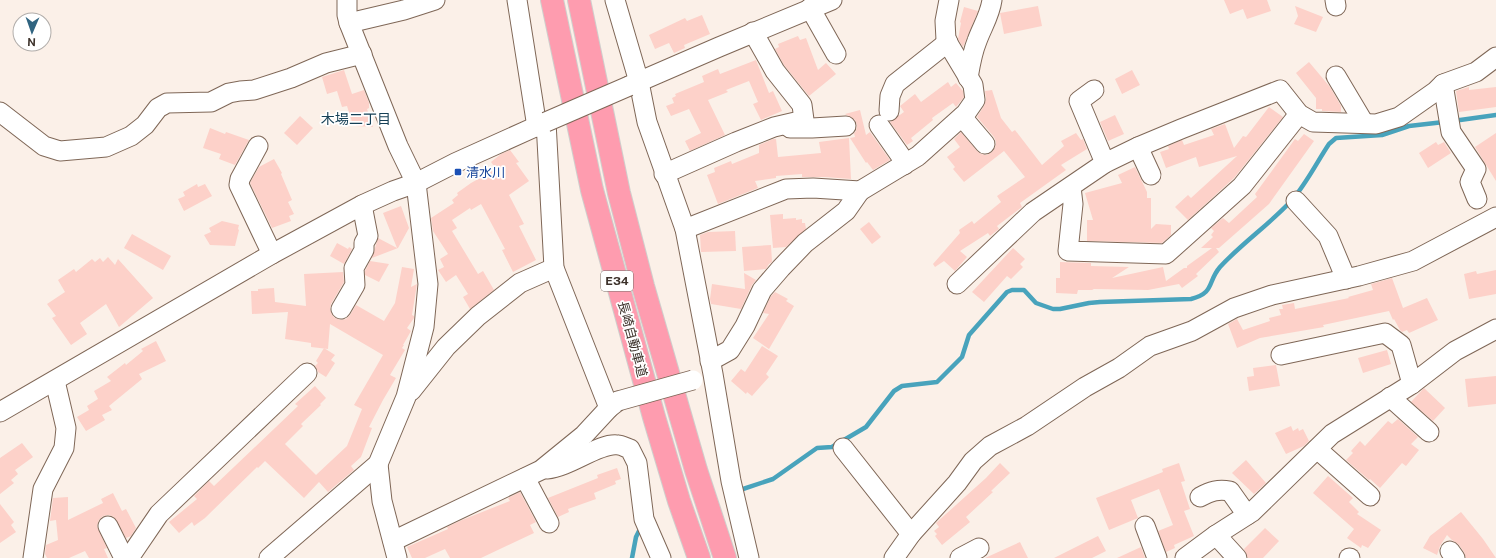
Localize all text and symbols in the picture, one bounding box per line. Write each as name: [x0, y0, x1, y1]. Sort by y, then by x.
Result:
north arrow: [12, 12, 52, 52]
text: N: [27, 36, 36, 48]
district label: 木場二丁目: [321, 111, 391, 127]
place label: 清水川: [466, 165, 505, 180]
marker: 清水川: [453, 167, 463, 177]
road number: E34: [601, 271, 633, 291]
street label: 長崎自動車道: [615, 300, 650, 379]

